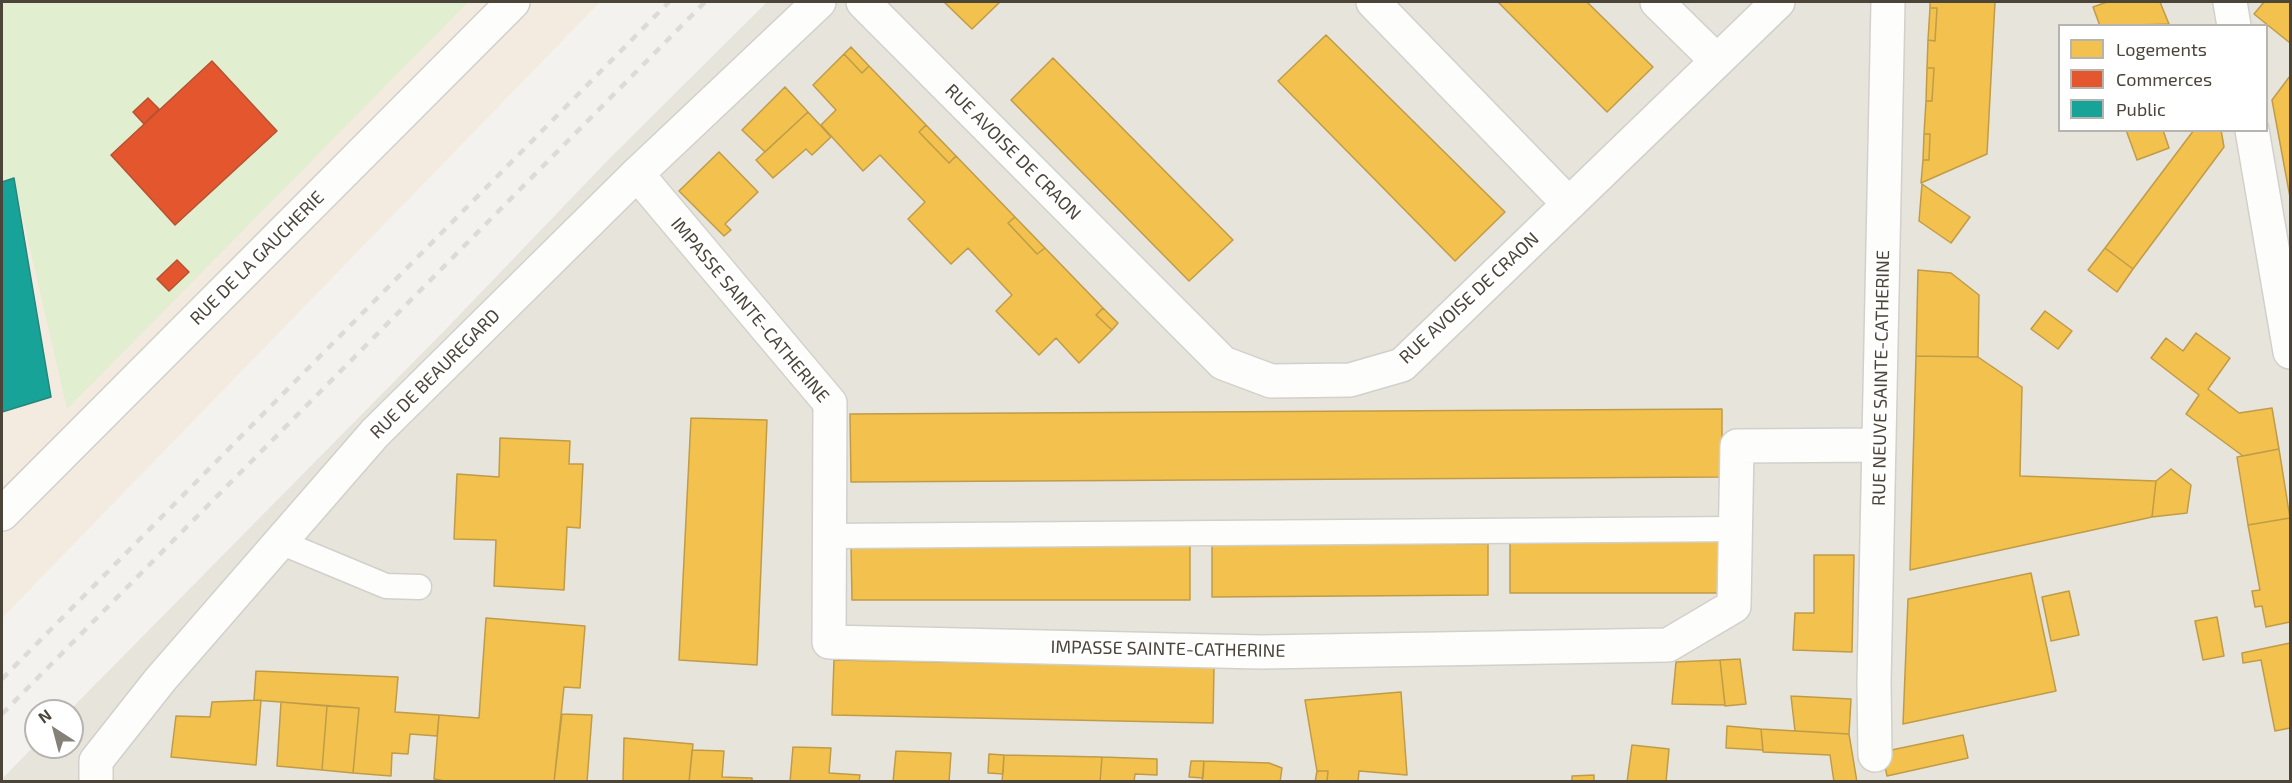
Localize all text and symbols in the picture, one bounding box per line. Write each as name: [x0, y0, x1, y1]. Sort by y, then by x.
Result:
legend: [2058, 24, 2268, 132]
text: Logements: [2116, 38, 2207, 60]
text: Commerces: [2116, 68, 2212, 90]
street label: RUE AVOISE DE CRAON: [941, 80, 1085, 224]
text: Public: [2116, 98, 2166, 120]
street label: RUE DE LA GAUCHERIE: [186, 187, 328, 329]
street label: IMPASSE SAINTE-CATHERINE: [666, 213, 834, 407]
street label: RUE AVOISE DE CRAON: [1395, 228, 1543, 368]
street label: RUE NEUVE SAINTE-CATHERINE: [1868, 250, 1894, 506]
street label: RUE DE BEAUREGARD: [366, 305, 504, 443]
street label: IMPASSE SAINTE-CATHERINE: [1050, 636, 1286, 662]
north arrow: [24, 699, 84, 759]
text: N: [34, 705, 55, 727]

